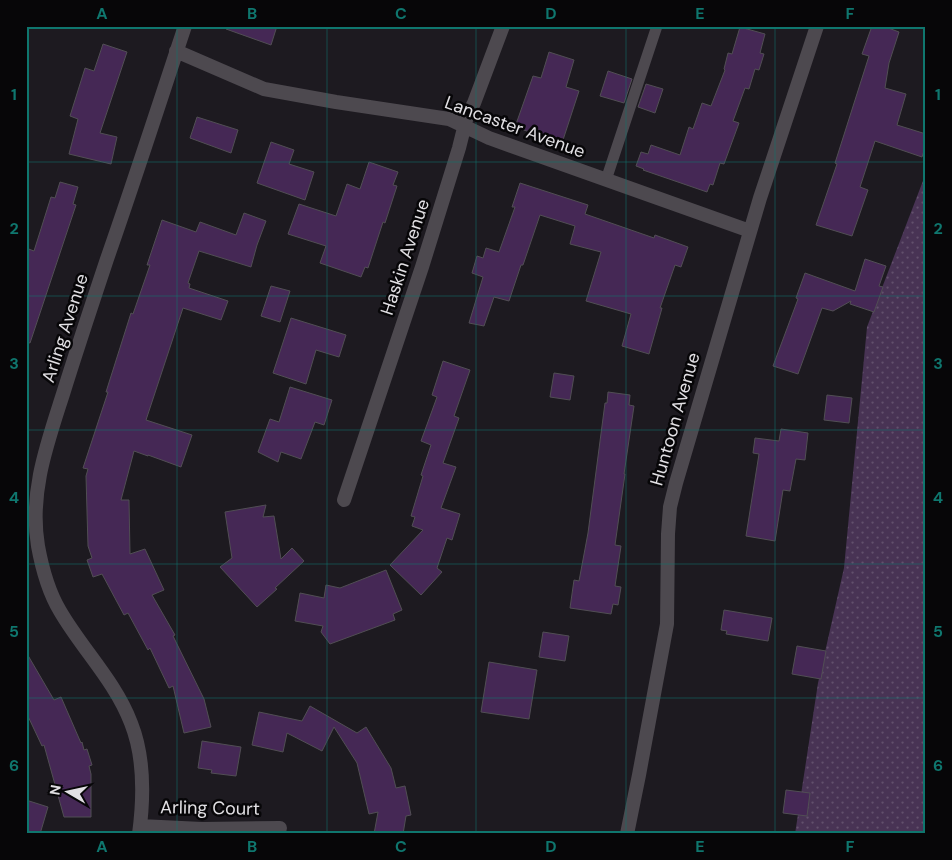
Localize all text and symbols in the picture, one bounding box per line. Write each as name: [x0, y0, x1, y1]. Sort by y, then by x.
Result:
text: A: [96, 3, 108, 24]
text: B: [247, 3, 257, 24]
text: C: [395, 3, 407, 24]
text: D: [545, 3, 557, 24]
text: E: [695, 3, 705, 24]
text: F: [846, 3, 855, 24]
text: 1: [11, 84, 17, 105]
text: 1: [935, 84, 941, 105]
street label: Lancaster Avenue: [441, 90, 589, 164]
street label: Haskin Avenue: [375, 196, 435, 318]
text: 2: [9, 218, 19, 239]
text: 2: [933, 218, 943, 239]
street label: Arling Avenue: [36, 270, 94, 386]
street label: Huntoon Avenue: [645, 350, 705, 488]
text: 3: [9, 353, 19, 374]
text: 3: [933, 353, 943, 374]
text: 4: [9, 487, 19, 508]
text: 4: [933, 487, 943, 508]
text: 5: [9, 621, 19, 642]
text: 5: [933, 621, 943, 642]
text: 6: [9, 755, 19, 776]
text: 6: [933, 755, 943, 776]
north arrow: [42, 768, 92, 818]
text: N: [45, 784, 65, 796]
street label: Arling Court: [160, 795, 260, 821]
text: A: [96, 836, 108, 857]
text: B: [247, 836, 257, 857]
text: C: [395, 836, 407, 857]
text: D: [545, 836, 557, 857]
text: E: [695, 836, 705, 857]
text: F: [846, 836, 855, 857]

